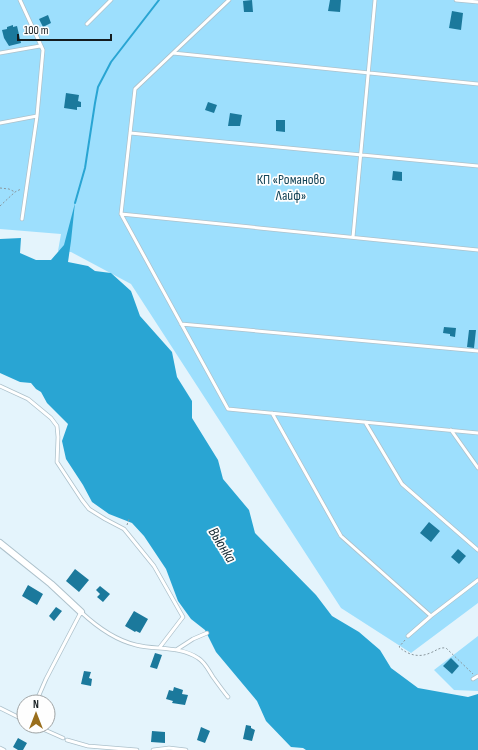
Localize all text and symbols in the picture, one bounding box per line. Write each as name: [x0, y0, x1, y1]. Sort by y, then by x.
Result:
scale bar: [18, 16, 111, 42]
text: 100 m: [24, 23, 49, 38]
park label: КП «Романово Лайф»: [257, 171, 325, 204]
water label: Вьюнка: [204, 524, 240, 566]
north arrow: [16, 694, 56, 734]
text: N: [33, 698, 39, 711]

